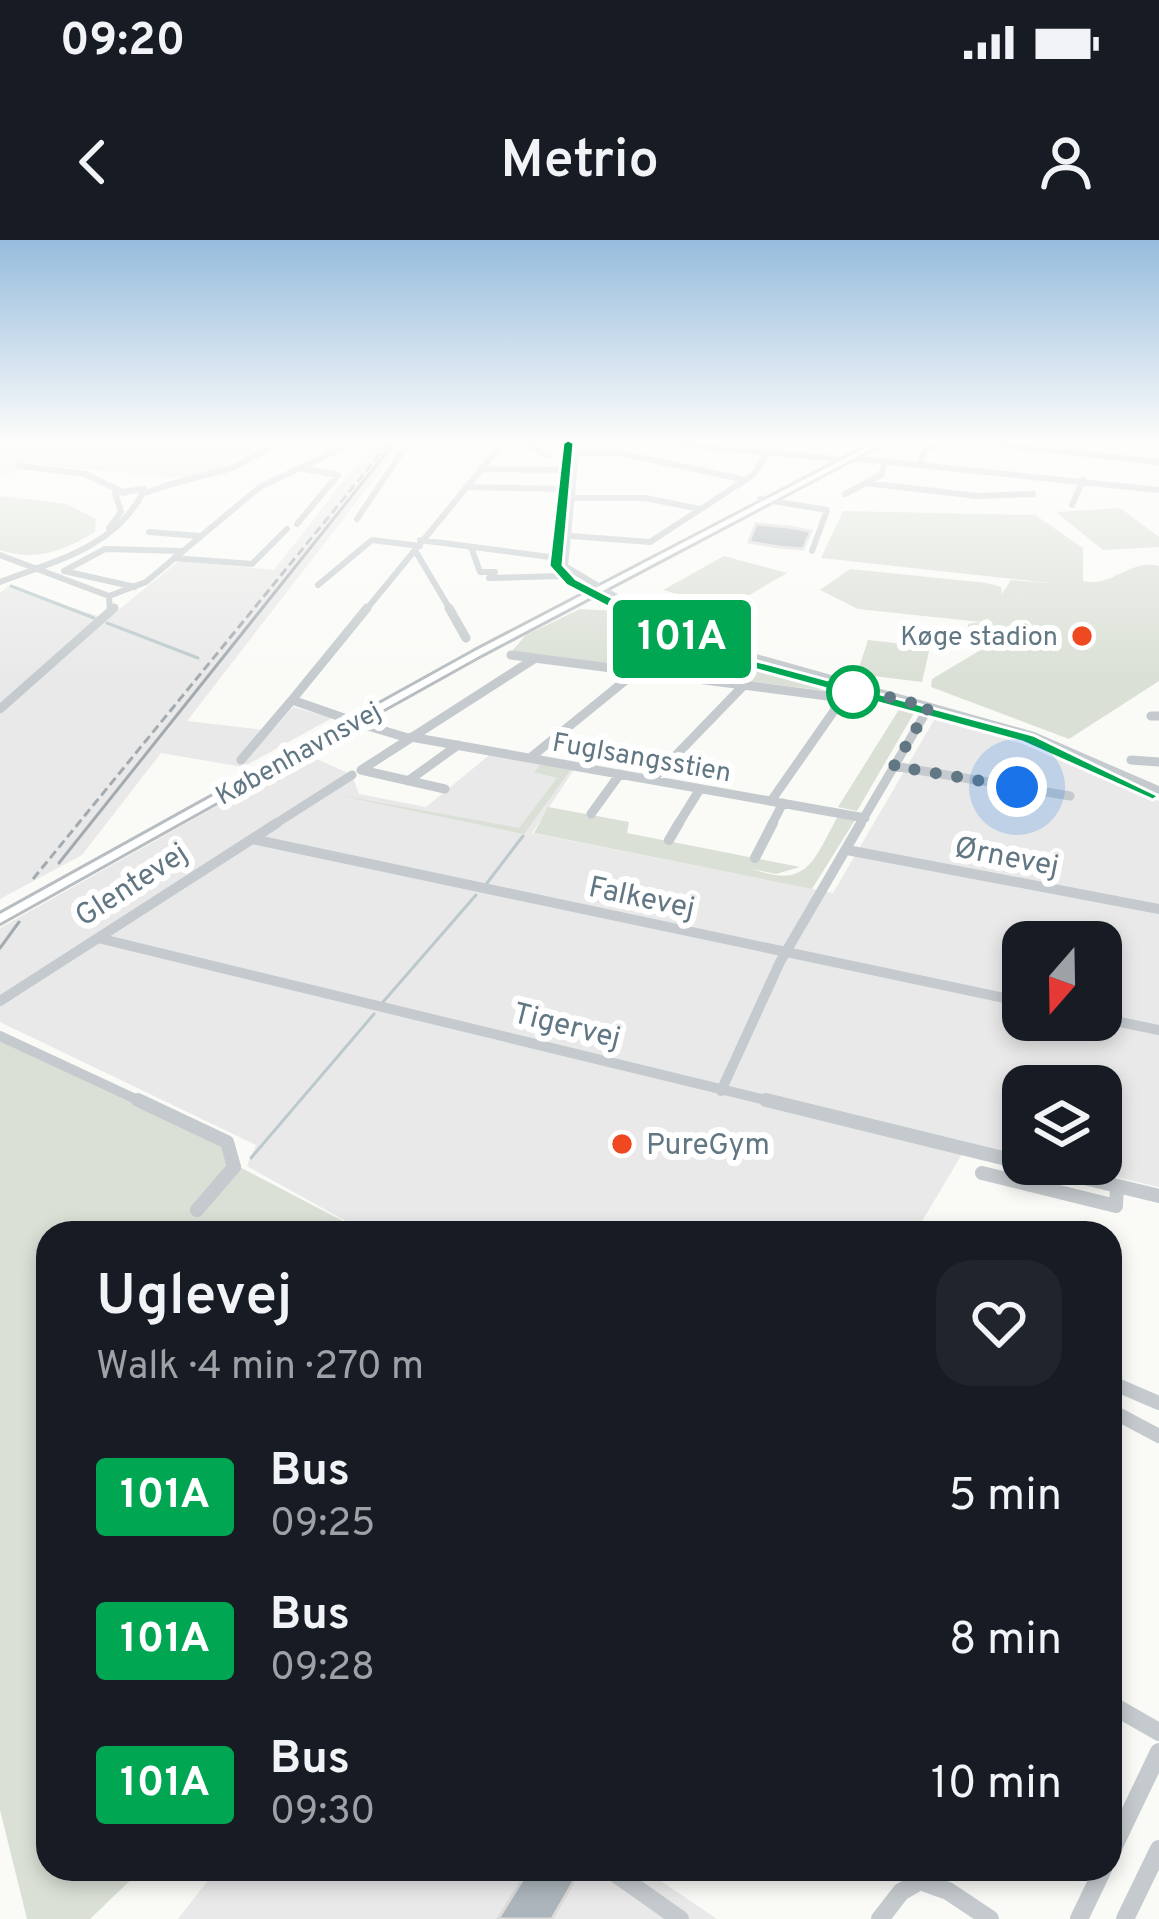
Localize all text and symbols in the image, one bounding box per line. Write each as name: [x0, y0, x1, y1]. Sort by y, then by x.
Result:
text: 09:20: [60, 14, 185, 71]
text: Metrio: [500, 128, 659, 197]
icon: back: [60, 129, 126, 195]
icon: person: [1033, 129, 1099, 195]
line badge: 101A: [598, 600, 766, 678]
text: 101A: [637, 612, 727, 665]
place label: Køge stadion: [900, 621, 1058, 655]
marker: Køge stadion: [1069, 623, 1095, 649]
unlabelled marker: [828, 667, 878, 717]
street label: Københavnsvej: [210, 695, 388, 814]
street label: Fuglsangsstien: [550, 727, 734, 791]
your location: [987, 757, 1047, 817]
street label: Ørnevej: [951, 830, 1062, 887]
street label: Glentevej: [69, 836, 196, 936]
street label: Falkevej: [585, 870, 698, 929]
north arrow: [1002, 921, 1122, 1041]
map controls: [1002, 921, 1122, 1185]
street label: Tigervej: [509, 996, 624, 1059]
button: layers: [1002, 1065, 1122, 1185]
place label: PureGym: [646, 1128, 770, 1165]
marker: PureGym: [609, 1131, 635, 1157]
button: heart: [936, 1260, 1062, 1386]
text: Uglevej: [96, 1263, 292, 1335]
text: Walk · 4 min · 270 m: [96, 1344, 424, 1393]
text: Bus: [270, 1444, 350, 1501]
text: 5 min: [949, 1469, 1062, 1526]
text: 101A: [120, 1470, 210, 1523]
text: 09:25: [270, 1501, 375, 1550]
text: Bus: [270, 1588, 350, 1645]
text: 8 min: [949, 1613, 1062, 1670]
text: 101A: [120, 1614, 210, 1667]
text: 09:28: [270, 1645, 375, 1694]
text: Bus: [270, 1732, 350, 1789]
text: 10 min: [931, 1757, 1062, 1814]
text: 101A: [120, 1758, 210, 1811]
text: 09:30: [270, 1789, 375, 1838]

